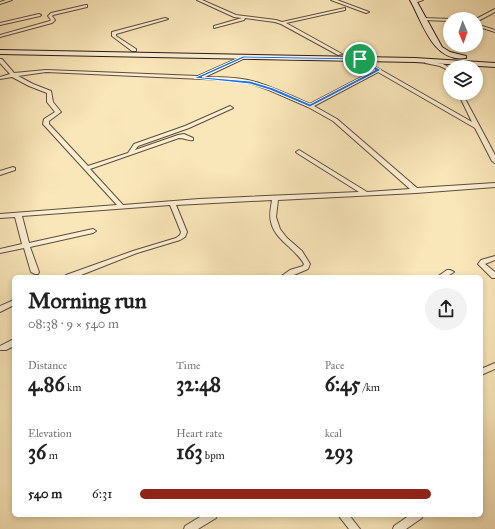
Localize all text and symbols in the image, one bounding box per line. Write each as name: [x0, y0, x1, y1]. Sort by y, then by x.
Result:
north arrow: [443, 12, 483, 52]
map controls: [443, 12, 483, 100]
pin: [343, 42, 377, 76]
icon: arrive: [349, 48, 371, 70]
button: layers: [443, 60, 483, 100]
text: Morning run: [28, 287, 147, 314]
button: share: [425, 288, 467, 330]
text: 08:38 · 9 × 540 m: [28, 316, 119, 332]
text: Distance: [28, 359, 67, 372]
text: Time: [176, 359, 201, 372]
text: Pace: [325, 359, 345, 372]
text: 4.86: [28, 372, 65, 396]
text: 32:48: [176, 372, 221, 396]
text: 6:45: [325, 372, 360, 396]
text: km: [65, 381, 81, 394]
text: /km: [360, 381, 380, 394]
text: Elevation: [28, 427, 72, 440]
text: Heart rate: [176, 427, 223, 440]
text: kcal: [325, 427, 342, 440]
text: 36: [28, 440, 46, 464]
text: 163: [176, 440, 202, 464]
text: 293: [325, 440, 353, 464]
text: m: [46, 449, 58, 462]
text: bpm: [202, 449, 225, 462]
text: 540 m: [28, 486, 62, 502]
text: 6:31: [92, 486, 112, 502]

